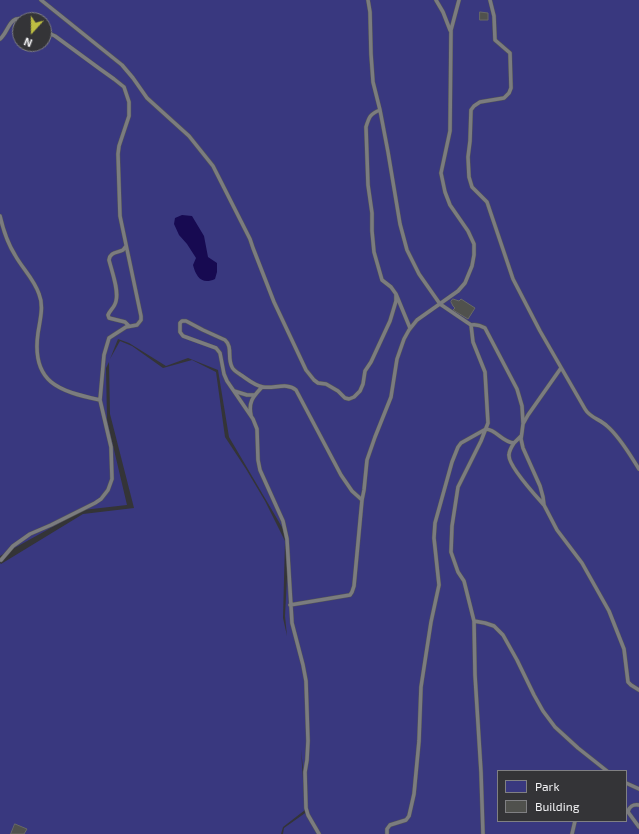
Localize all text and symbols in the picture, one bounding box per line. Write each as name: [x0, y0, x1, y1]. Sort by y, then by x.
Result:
north arrow: [12, 12, 52, 52]
text: N: [22, 35, 34, 50]
legend: [497, 770, 627, 822]
text: Park: [535, 779, 560, 793]
text: Building: [535, 799, 579, 813]

